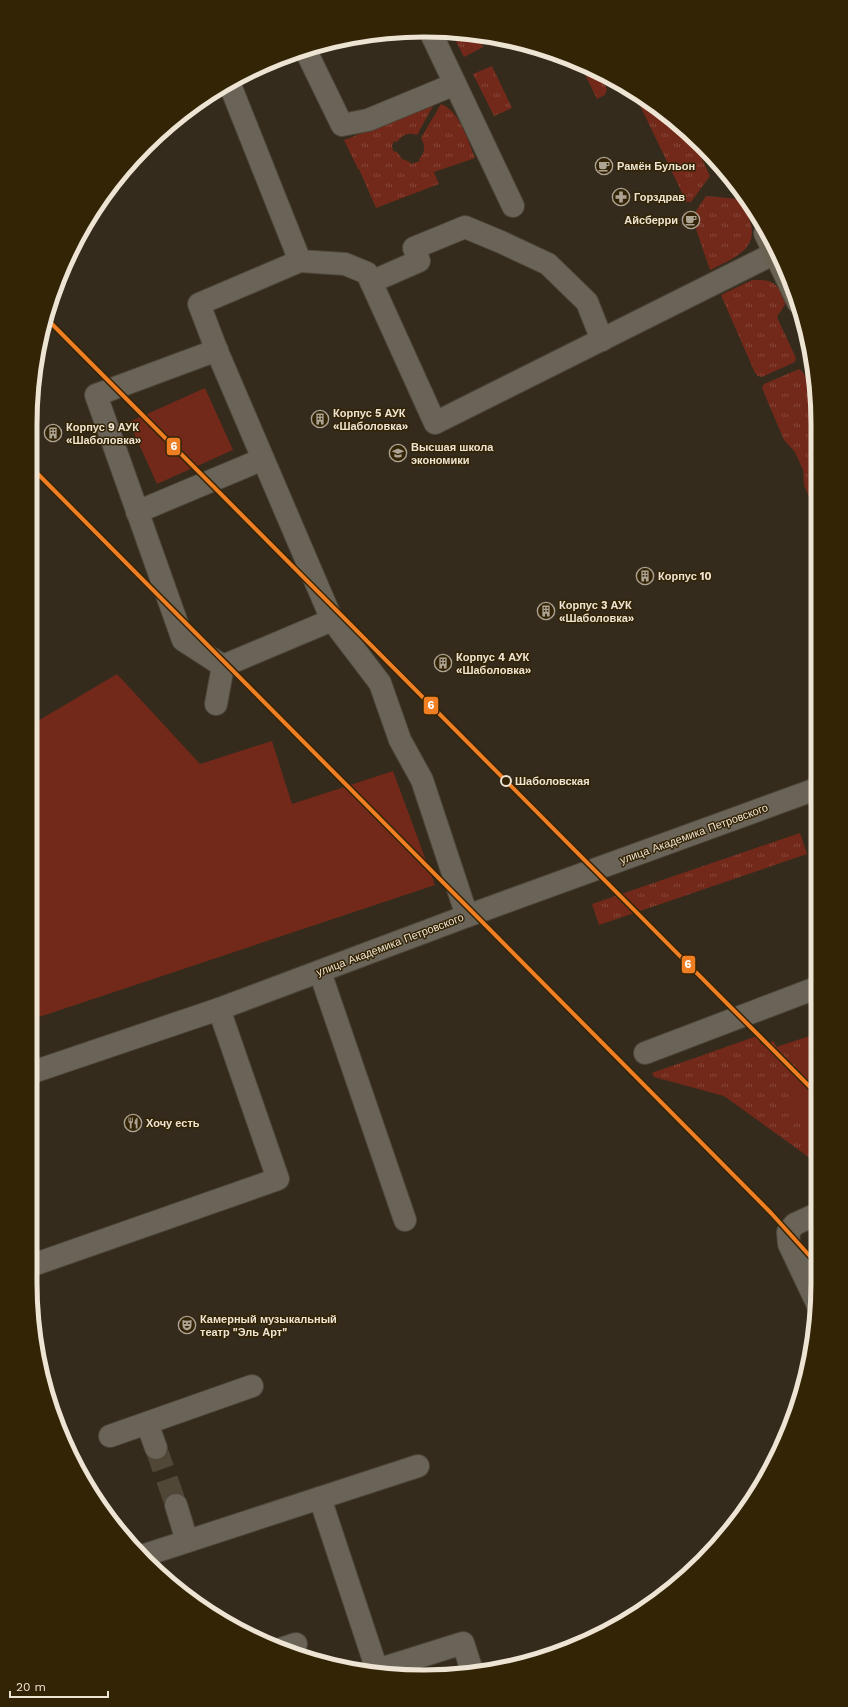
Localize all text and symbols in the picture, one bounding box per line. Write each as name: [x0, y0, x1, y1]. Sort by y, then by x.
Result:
cafe icon: Рамён Бульон: [594, 156, 614, 176]
place label: Рамён Бульон: [617, 160, 695, 173]
pharmacy icon: Горздрав: [611, 187, 631, 207]
place label: Горздрав: [634, 191, 685, 204]
cafe icon: Айсберри: [681, 210, 701, 230]
place label: Айсберри: [624, 214, 678, 227]
place label: Корпус 5 АУК «Шаболовка»: [333, 407, 409, 433]
building icon: Корпус 5 АУК «Шаболовка»: [310, 409, 330, 429]
place label: Корпус 9 АУК «Шаболовка»: [66, 421, 142, 447]
building icon: Корпус 9 АУК «Шаболовка»: [43, 423, 63, 443]
line badge: 6: [166, 437, 181, 456]
text: 6: [171, 440, 178, 453]
place label: Высшая школа экономики: [411, 441, 494, 467]
school or university icon: Высшая школа экономики: [388, 443, 408, 463]
building icon: Корпус 10: [635, 566, 655, 586]
place label: Корпус 10: [658, 570, 712, 583]
place label: Корпус 3 АУК «Шаболовка»: [559, 599, 635, 625]
building icon: Корпус 3 АУК «Шаболовка»: [536, 601, 556, 621]
place label: Корпус 4 АУК «Шаболовка»: [456, 651, 532, 677]
building icon: Корпус 4 АУК «Шаболовка»: [433, 653, 453, 673]
line badge: 6: [423, 696, 439, 715]
text: 6: [428, 699, 435, 712]
marker: Шаболовская: [500, 775, 512, 787]
place label: Шаболовская: [515, 775, 590, 788]
street label: улица Академика Петровского: [618, 801, 770, 867]
street label: улица Академика Петровского: [314, 911, 466, 979]
line badge: 6: [681, 955, 696, 974]
text: 6: [685, 958, 692, 971]
restaurant icon: Хочу есть: [123, 1113, 143, 1133]
place label: Хочу есть: [146, 1117, 200, 1130]
place label: Камерный музыкальный театр "Эль Арт": [200, 1313, 337, 1339]
theatre icon: Камерный музыкальный театр "Эль Арт": [177, 1315, 197, 1335]
scale bar: [10, 1673, 108, 1699]
text: 20 m: [16, 1680, 46, 1694]

